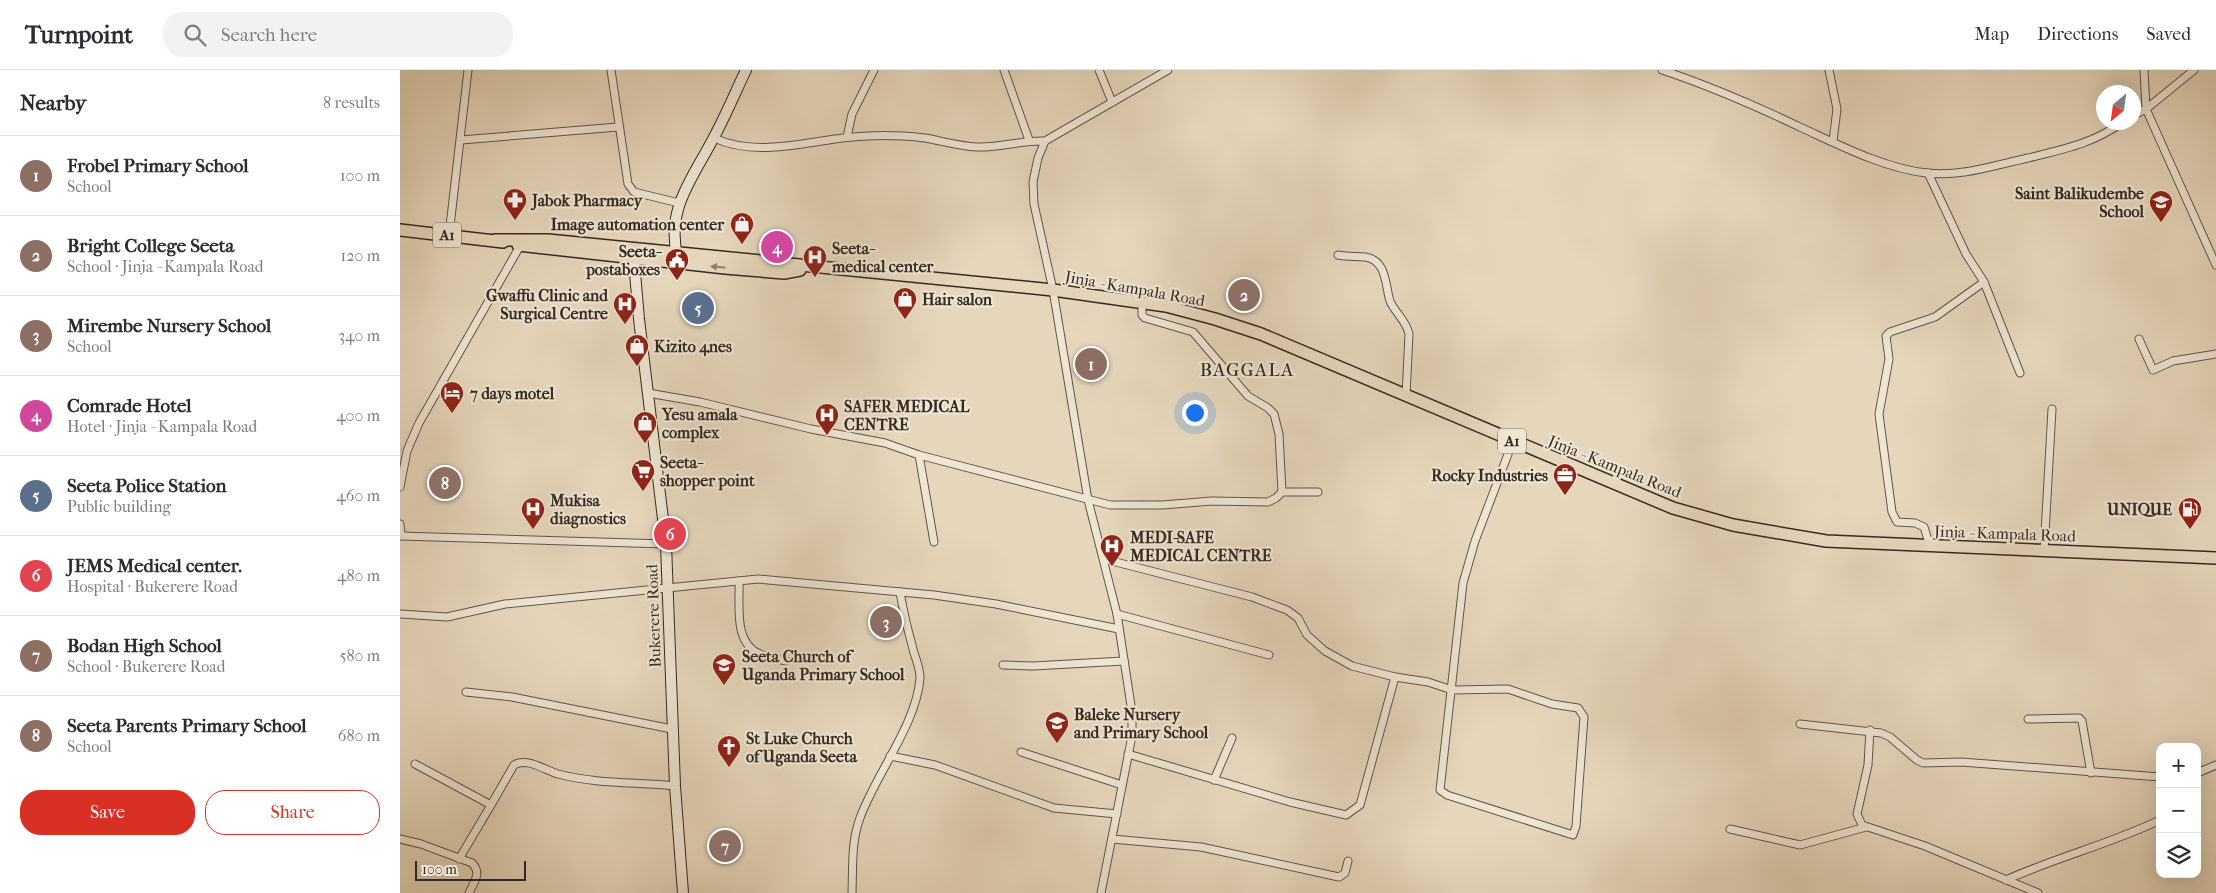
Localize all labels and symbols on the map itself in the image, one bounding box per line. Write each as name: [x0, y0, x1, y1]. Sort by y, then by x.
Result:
north arrow: [2096, 85, 2141, 130]
place label: Saint Balikudembe School: [2015, 184, 2145, 221]
pharmacy icon: Jabok Pharmacy: [502, 187, 528, 221]
school or university icon: Saint Balikudembe School: [2148, 189, 2174, 223]
place label: Jabok Pharmacy: [530, 191, 644, 211]
shop icon: Image automation center: [729, 211, 755, 245]
place label: Image automation center: [551, 215, 725, 235]
road number: A1: [433, 222, 461, 248]
pin: 4: [761, 228, 793, 266]
place label: Seeta- medical center: [831, 239, 935, 276]
place label: Seeta- postaboxes: [585, 242, 663, 280]
hospital icon: Seeta- medical center: [802, 244, 828, 278]
public building icon: Seeta- postaboxes: [664, 247, 690, 281]
one-way arrow: [709, 263, 725, 271]
street label: Jinja - Kampala Road: [1061, 266, 1207, 310]
pin: 2: [1228, 276, 1260, 314]
place label: Gwaffu Clinic and Surgical Centre: [486, 286, 609, 324]
shop icon: Hair salon: [892, 286, 918, 320]
pin: 5: [682, 289, 714, 327]
place label: Hair salon: [922, 290, 993, 309]
hospital icon: Gwaffu Clinic and Surgical Centre: [612, 291, 638, 325]
shop icon: Kizito 4nes: [624, 333, 650, 367]
place label: Kizito 4nes: [654, 337, 732, 357]
pin: 1: [1075, 345, 1107, 383]
district label: BAGGALA: [1200, 359, 1294, 381]
hotel icon: 7 days motel: [439, 380, 465, 414]
place label: 7 days motel: [469, 384, 555, 404]
place label: SAFER MEDICAL CENTRE: [844, 397, 970, 434]
your location: [1182, 400, 1208, 426]
hospital icon: SAFER MEDICAL CENTRE: [814, 402, 840, 436]
place label: Yesu amala complex: [661, 405, 738, 443]
shop icon: Yesu amala complex: [632, 410, 658, 444]
road number: A1: [1498, 428, 1526, 454]
street label: Jinja - Kampala Road: [1544, 430, 1684, 502]
place label: Seeta- shopper point: [660, 453, 755, 491]
supermarket icon: Seeta- shopper point: [630, 458, 656, 492]
office icon: Rocky Industries: [1552, 462, 1578, 496]
pin: 8: [429, 464, 461, 502]
place label: Rocky Industries: [1431, 466, 1548, 486]
place label: Mukisa diagnostics: [549, 491, 626, 529]
hospital icon: Mukisa diagnostics: [520, 496, 546, 530]
fuel station icon: UNIQUE: [2177, 496, 2203, 530]
place label: UNIQUE: [2106, 500, 2172, 519]
pin: 6: [654, 515, 686, 553]
street label: Jinja - Kampala Road: [1932, 521, 2076, 545]
place label: MEDI-SAFE MEDICAL CENTRE: [1129, 528, 1272, 565]
hospital icon: MEDI-SAFE MEDICAL CENTRE: [1099, 533, 1125, 567]
street label: Bukerere Road: [642, 564, 665, 668]
pin: 3: [870, 603, 902, 641]
place label: Seeta Church of Uganda Primary School: [741, 647, 905, 685]
school or university icon: Seeta Church of Uganda Primary School: [711, 652, 737, 686]
place label: Baleke Nursery and Primary School: [1074, 705, 1209, 743]
school or university icon: Baleke Nursery and Primary School: [1044, 710, 1070, 744]
place label: St Luke Church of Uganda Seeta: [746, 729, 858, 767]
church icon: St Luke Church of Uganda Seeta: [716, 734, 742, 768]
pin: 7: [709, 827, 741, 865]
scale bar: [415, 858, 526, 881]

